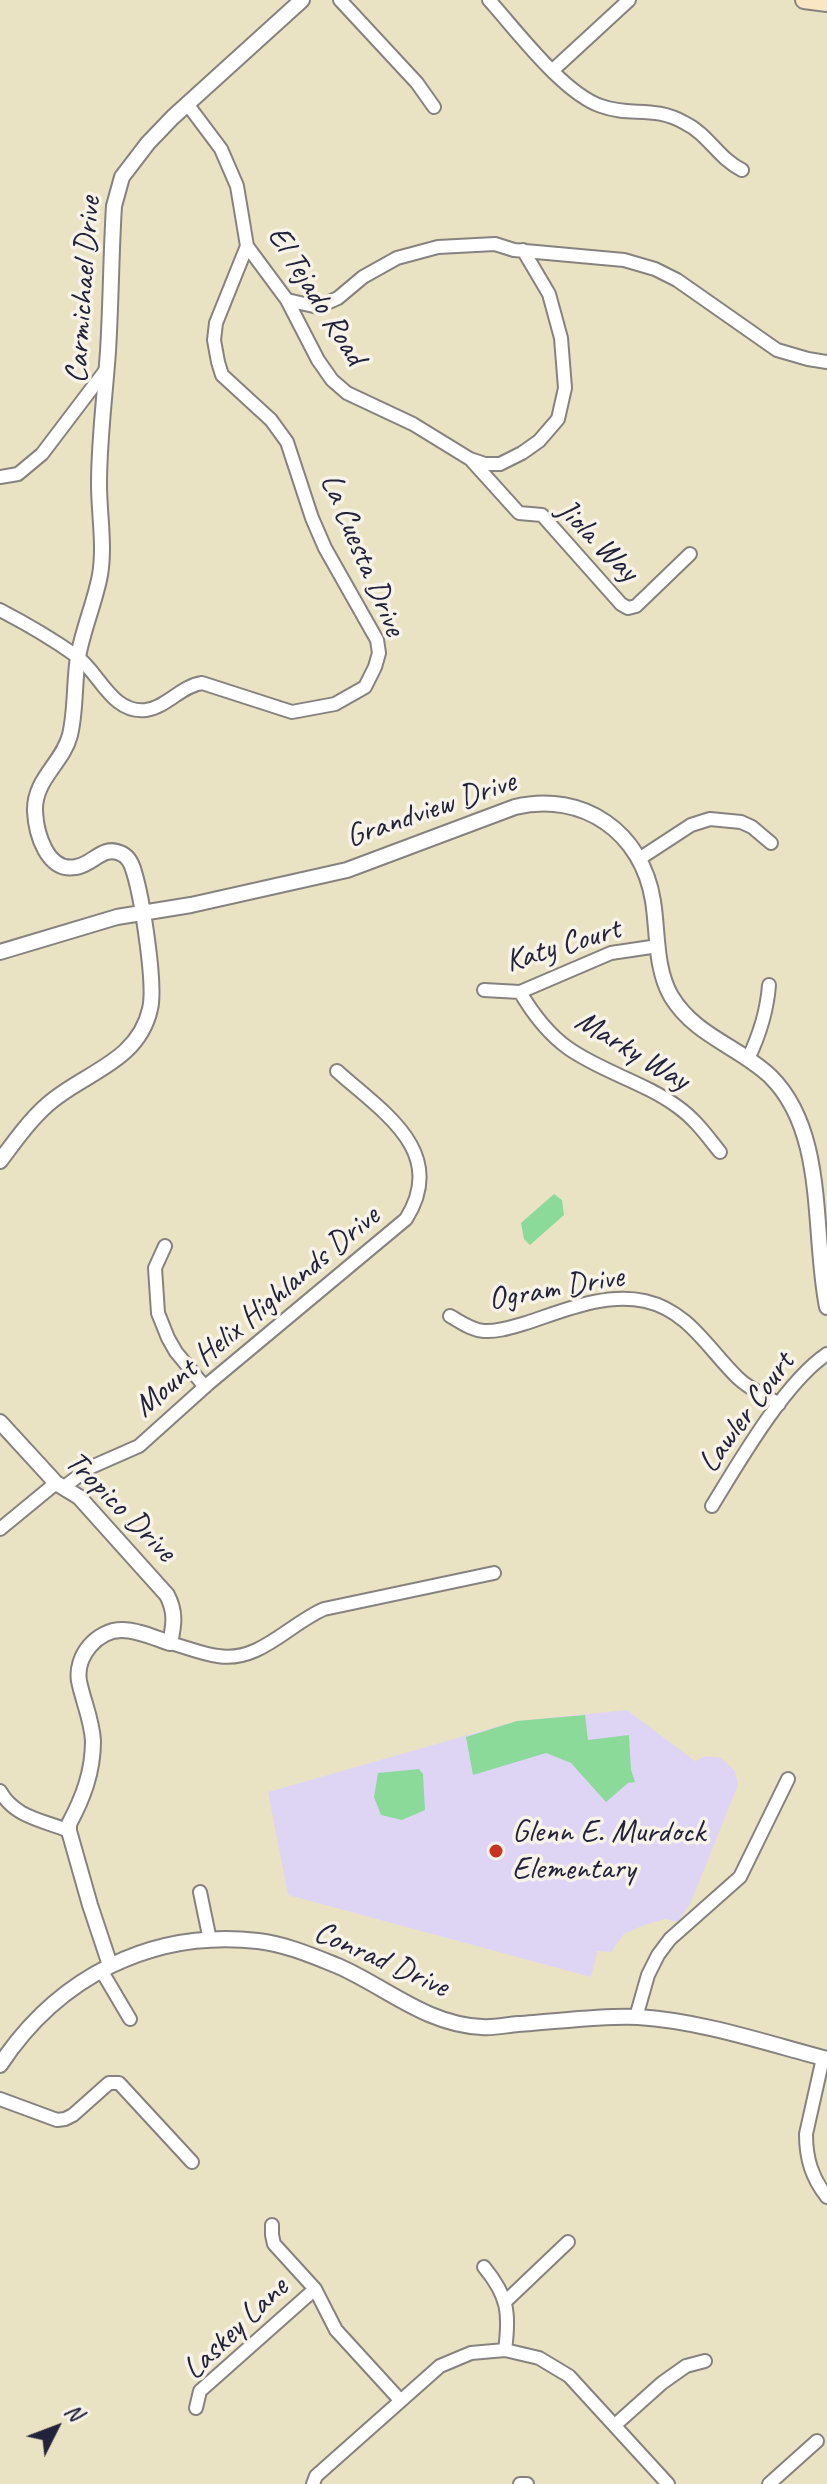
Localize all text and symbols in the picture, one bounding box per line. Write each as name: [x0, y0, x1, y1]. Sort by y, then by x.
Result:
street label: Carmichael Drive: [58, 195, 110, 385]
street label: El Tejado Road: [258, 219, 374, 373]
street label: La Cuesta Drive: [311, 468, 413, 642]
street label: Jiola Way: [548, 492, 646, 590]
street label: Grandview Drive: [341, 763, 521, 857]
street label: Katy Court: [501, 910, 625, 982]
street label: Marky Way: [568, 1002, 696, 1100]
street label: Mount Helix Highlands Drive: [126, 1198, 388, 1426]
street label: Ogram Drive: [485, 1258, 627, 1320]
street label: Lawler Court: [691, 1345, 803, 1481]
street label: Tropico Drive: [56, 1443, 184, 1571]
place label: Glenn E. Murdock Elementary: [512, 1814, 705, 1889]
marker: Glenn E. Murdock Elementary: [487, 1842, 505, 1860]
street label: Conrad Drive: [308, 1913, 454, 2007]
street label: Laskey Lane: [175, 2269, 297, 2389]
north arrow: [16, 2388, 96, 2468]
text: N: [59, 2398, 89, 2426]

